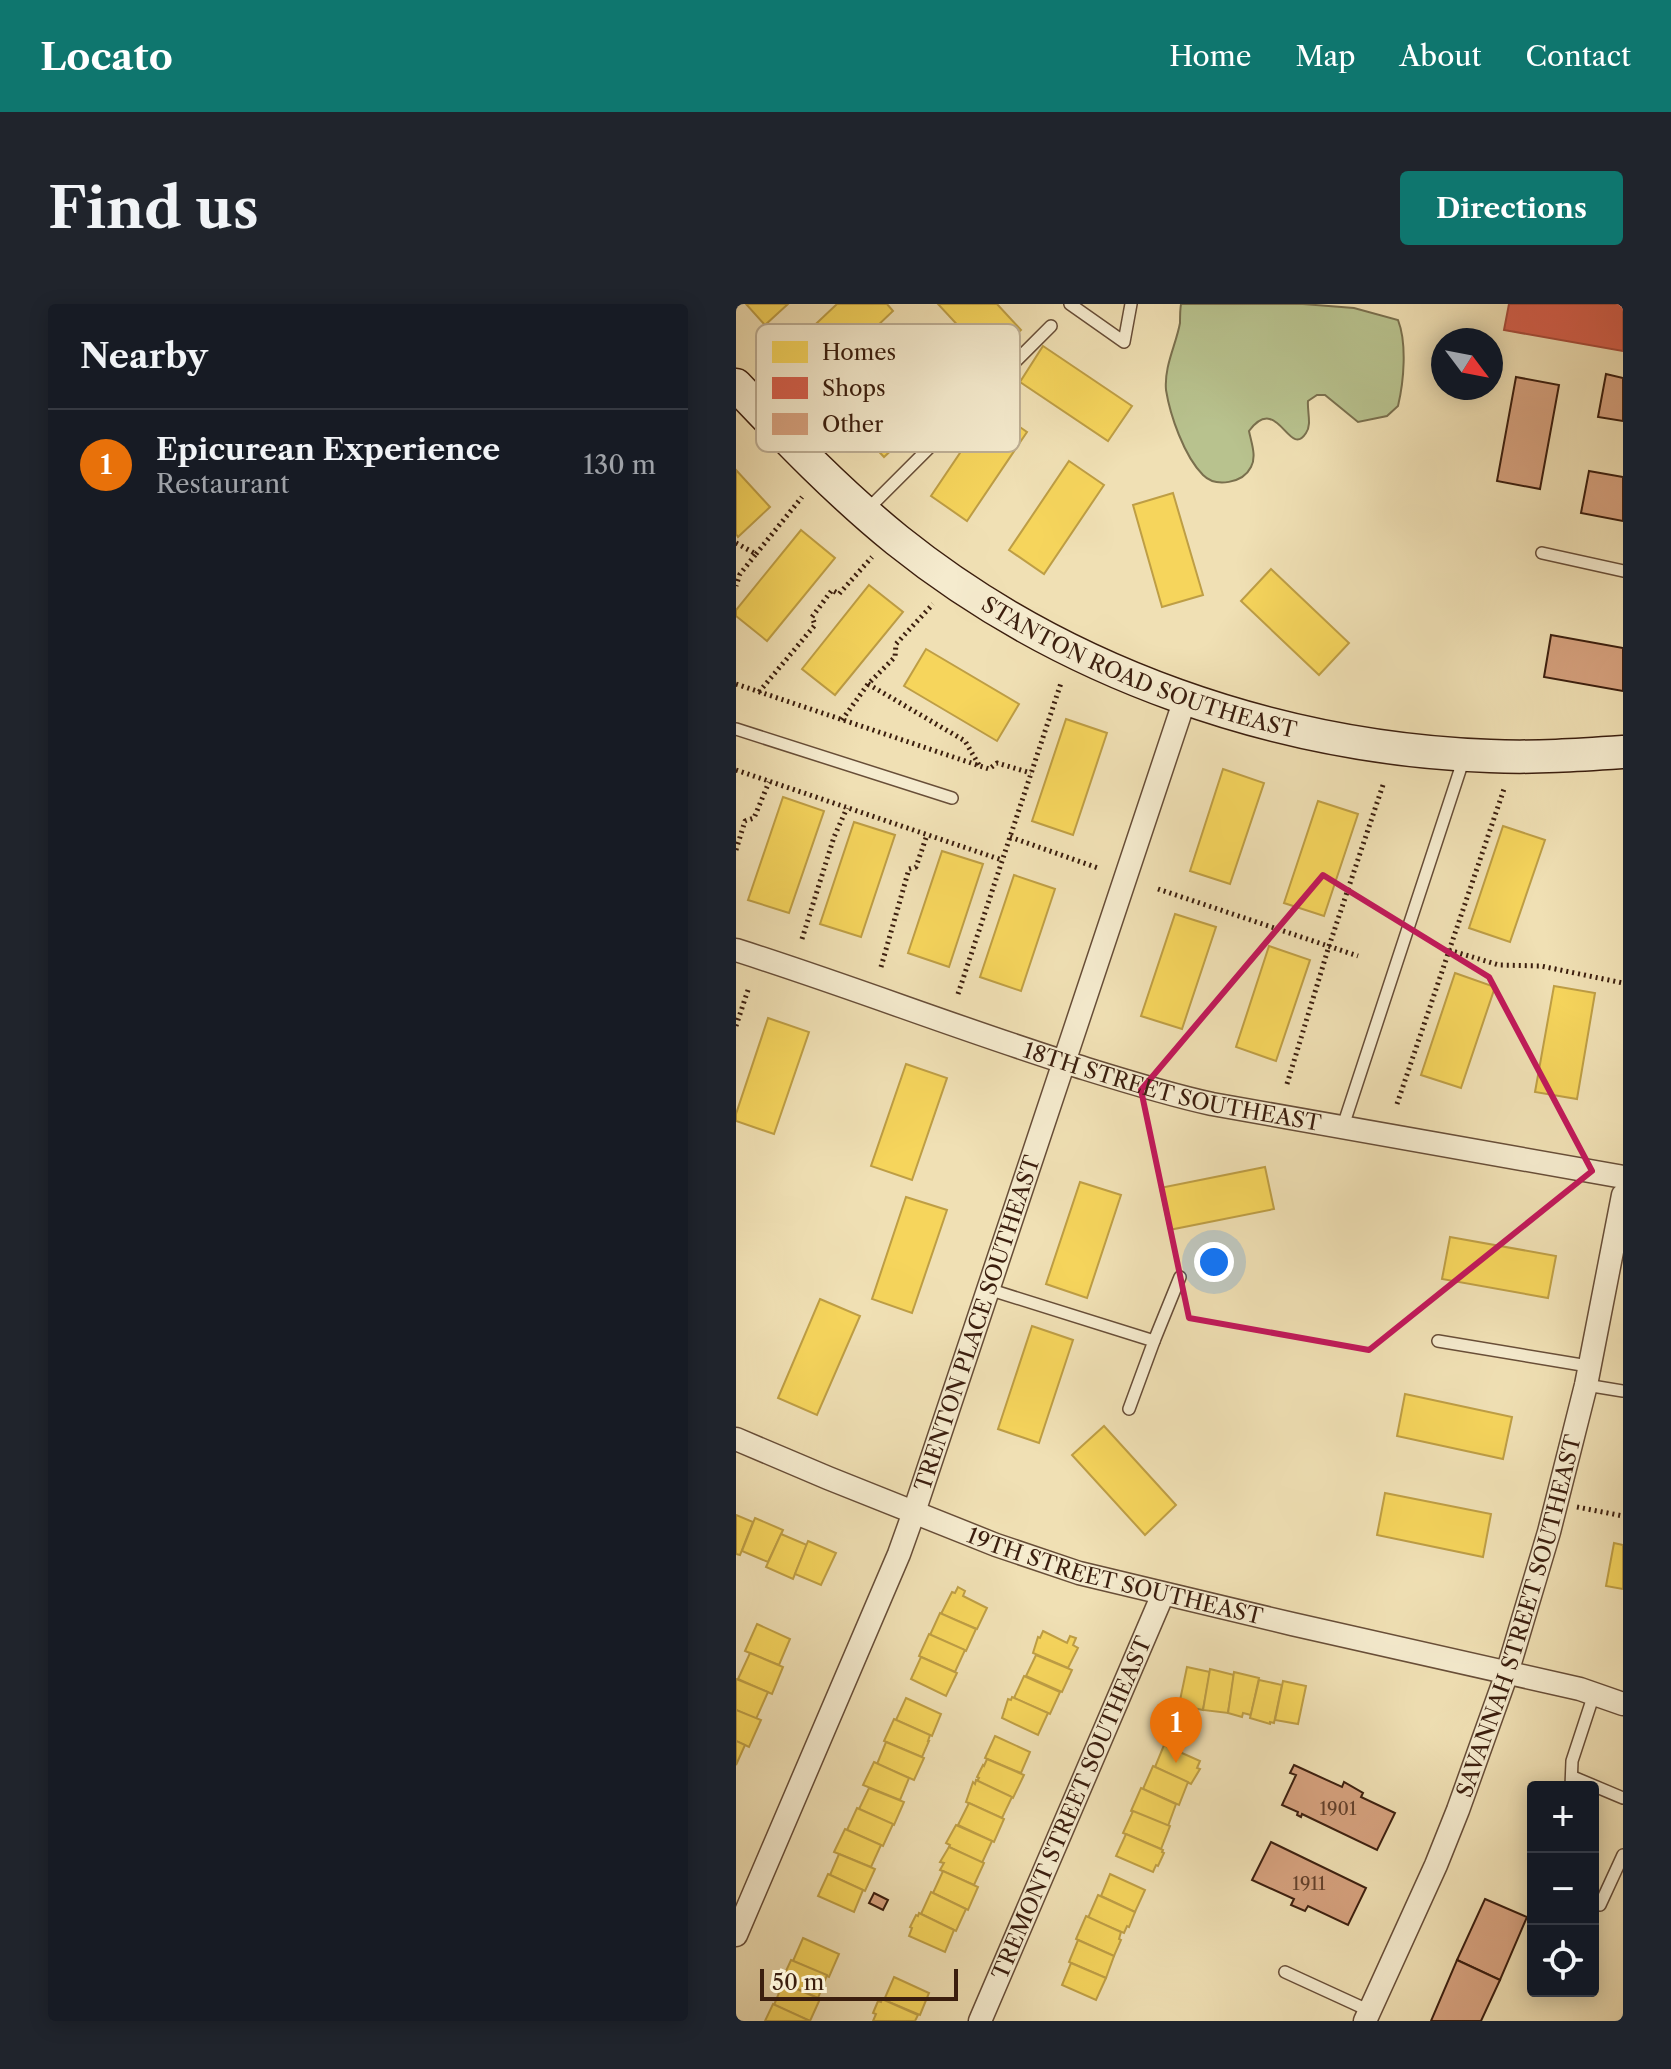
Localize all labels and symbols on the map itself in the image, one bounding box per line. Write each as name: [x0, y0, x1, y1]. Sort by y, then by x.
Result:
legend: [756, 324, 1020, 452]
north arrow: [1431, 328, 1503, 400]
text: Homes: [822, 339, 896, 366]
text: Shops: [822, 375, 886, 402]
text: Other: [822, 411, 883, 438]
street label: STANTON ROAD SOUTHEAST: [976, 591, 1300, 744]
street label: 18TH STREET SOUTHEAST: [1020, 1037, 1324, 1137]
street label: TRENTON PLACE SOUTHEAST: [909, 1152, 1046, 1494]
your location: [1194, 1242, 1234, 1282]
street label: SAVANNAH STREET SOUTHEAST: [1451, 1432, 1587, 1801]
street label: 19TH STREET SOUTHEAST: [963, 1522, 1266, 1631]
street label: TREMONT STREET SOUTHEAST: [986, 1632, 1157, 1984]
pin: 1: [1150, 1697, 1202, 1763]
house number: 1901: [1319, 1798, 1357, 1820]
house number: 1911: [1292, 1873, 1326, 1895]
scale bar: [760, 1965, 958, 2001]

